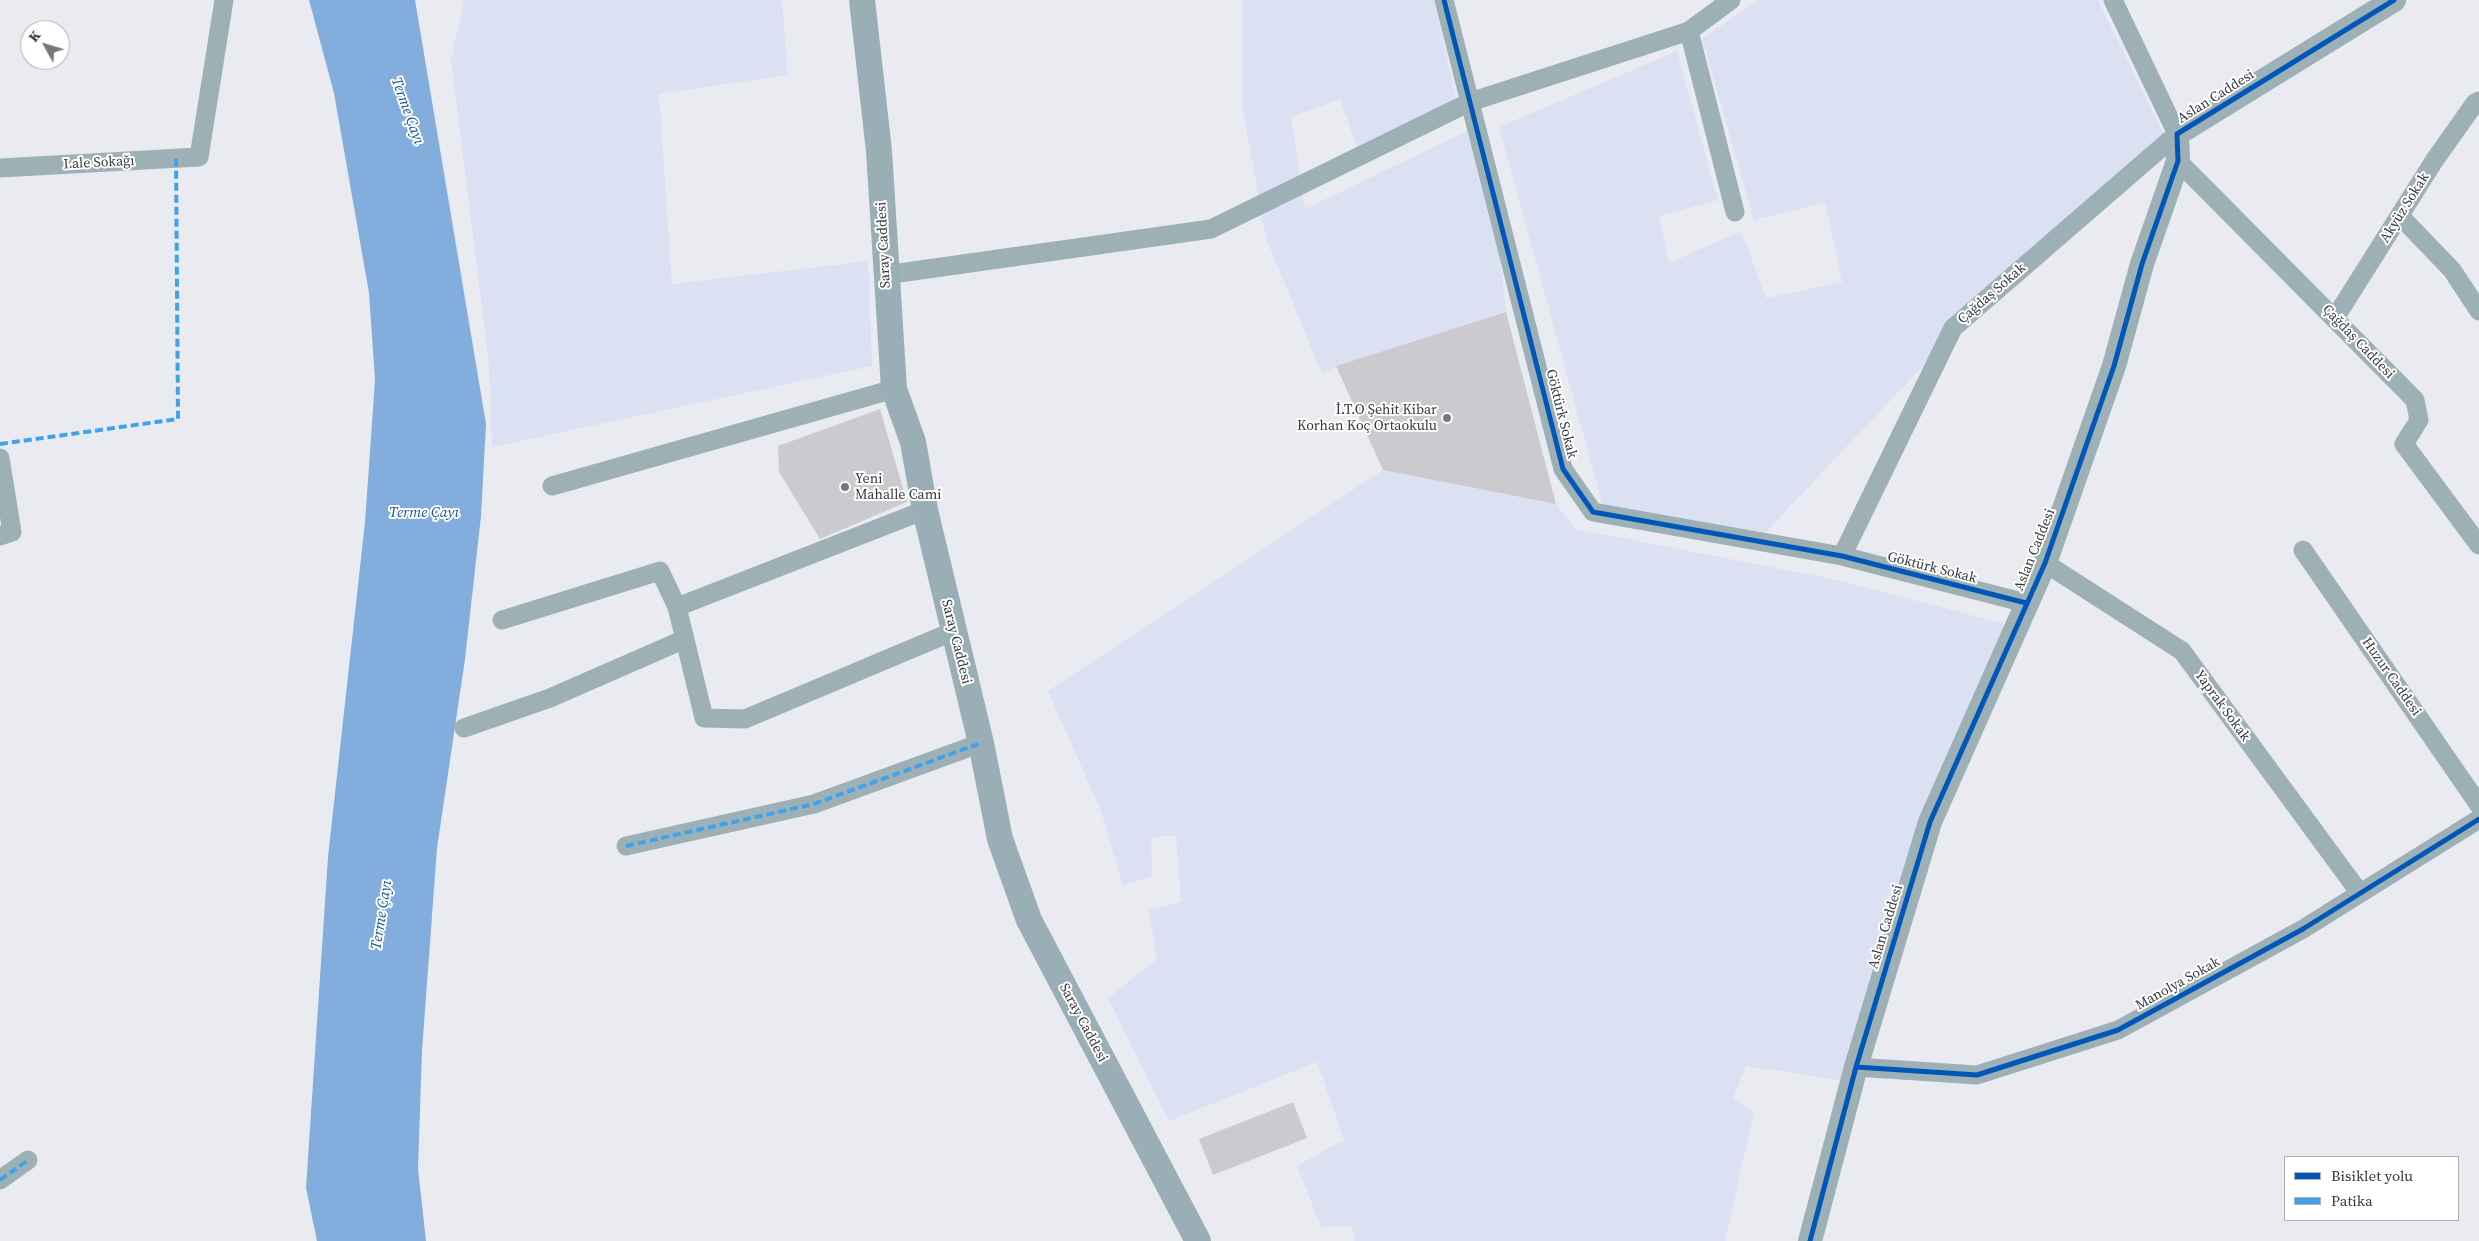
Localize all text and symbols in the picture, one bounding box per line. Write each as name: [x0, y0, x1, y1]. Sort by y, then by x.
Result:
north arrow: [20, 20, 70, 70]
text: K: [23, 26, 45, 46]
street label: Aslan Caddesi: [2175, 67, 2257, 127]
water label: Terme Çayı: [387, 75, 427, 147]
street label: Lale Sokağı: [63, 153, 135, 173]
street label: Akyüz Sokak: [2377, 170, 2433, 246]
street label: Saray Caddesi: [873, 201, 895, 289]
street label: Çağdaş Sokak: [1955, 260, 2029, 328]
street label: Çağdaş Caddesi: [2318, 301, 2398, 383]
street label: Göktürk Sokak: [1542, 368, 1580, 460]
place label: İ.T.O Şehit Kibar Korhan Koç Ortaokulu: [1297, 402, 1437, 434]
marker: İ.T.O Şehit Kibar Korhan Koç Ortaokulu: [1441, 412, 1453, 424]
place label: Yeni Mahalle Cami: [855, 471, 941, 504]
marker: Yeni Mahalle Cami: [839, 481, 851, 493]
water label: Terme Çayı: [389, 504, 459, 522]
street label: Aslan Caddesi: [2011, 506, 2059, 594]
street label: Göktürk Sokak: [1886, 549, 1978, 587]
street label: Saray Caddesi: [937, 598, 975, 686]
street label: Huzur Caddesi: [2358, 635, 2424, 719]
street label: Yaprak Sokak: [2191, 667, 2253, 745]
water label: Terme Çayı: [368, 879, 396, 951]
street label: Aslan Caddesi: [1865, 883, 1907, 971]
street label: Manolya Sokak: [2133, 954, 2223, 1014]
street label: Saray Caddesi: [1055, 981, 1111, 1065]
legend: [2284, 1156, 2459, 1221]
text: Bisiklet yolu: [2331, 1165, 2413, 1186]
text: Patika: [2331, 1190, 2373, 1211]

